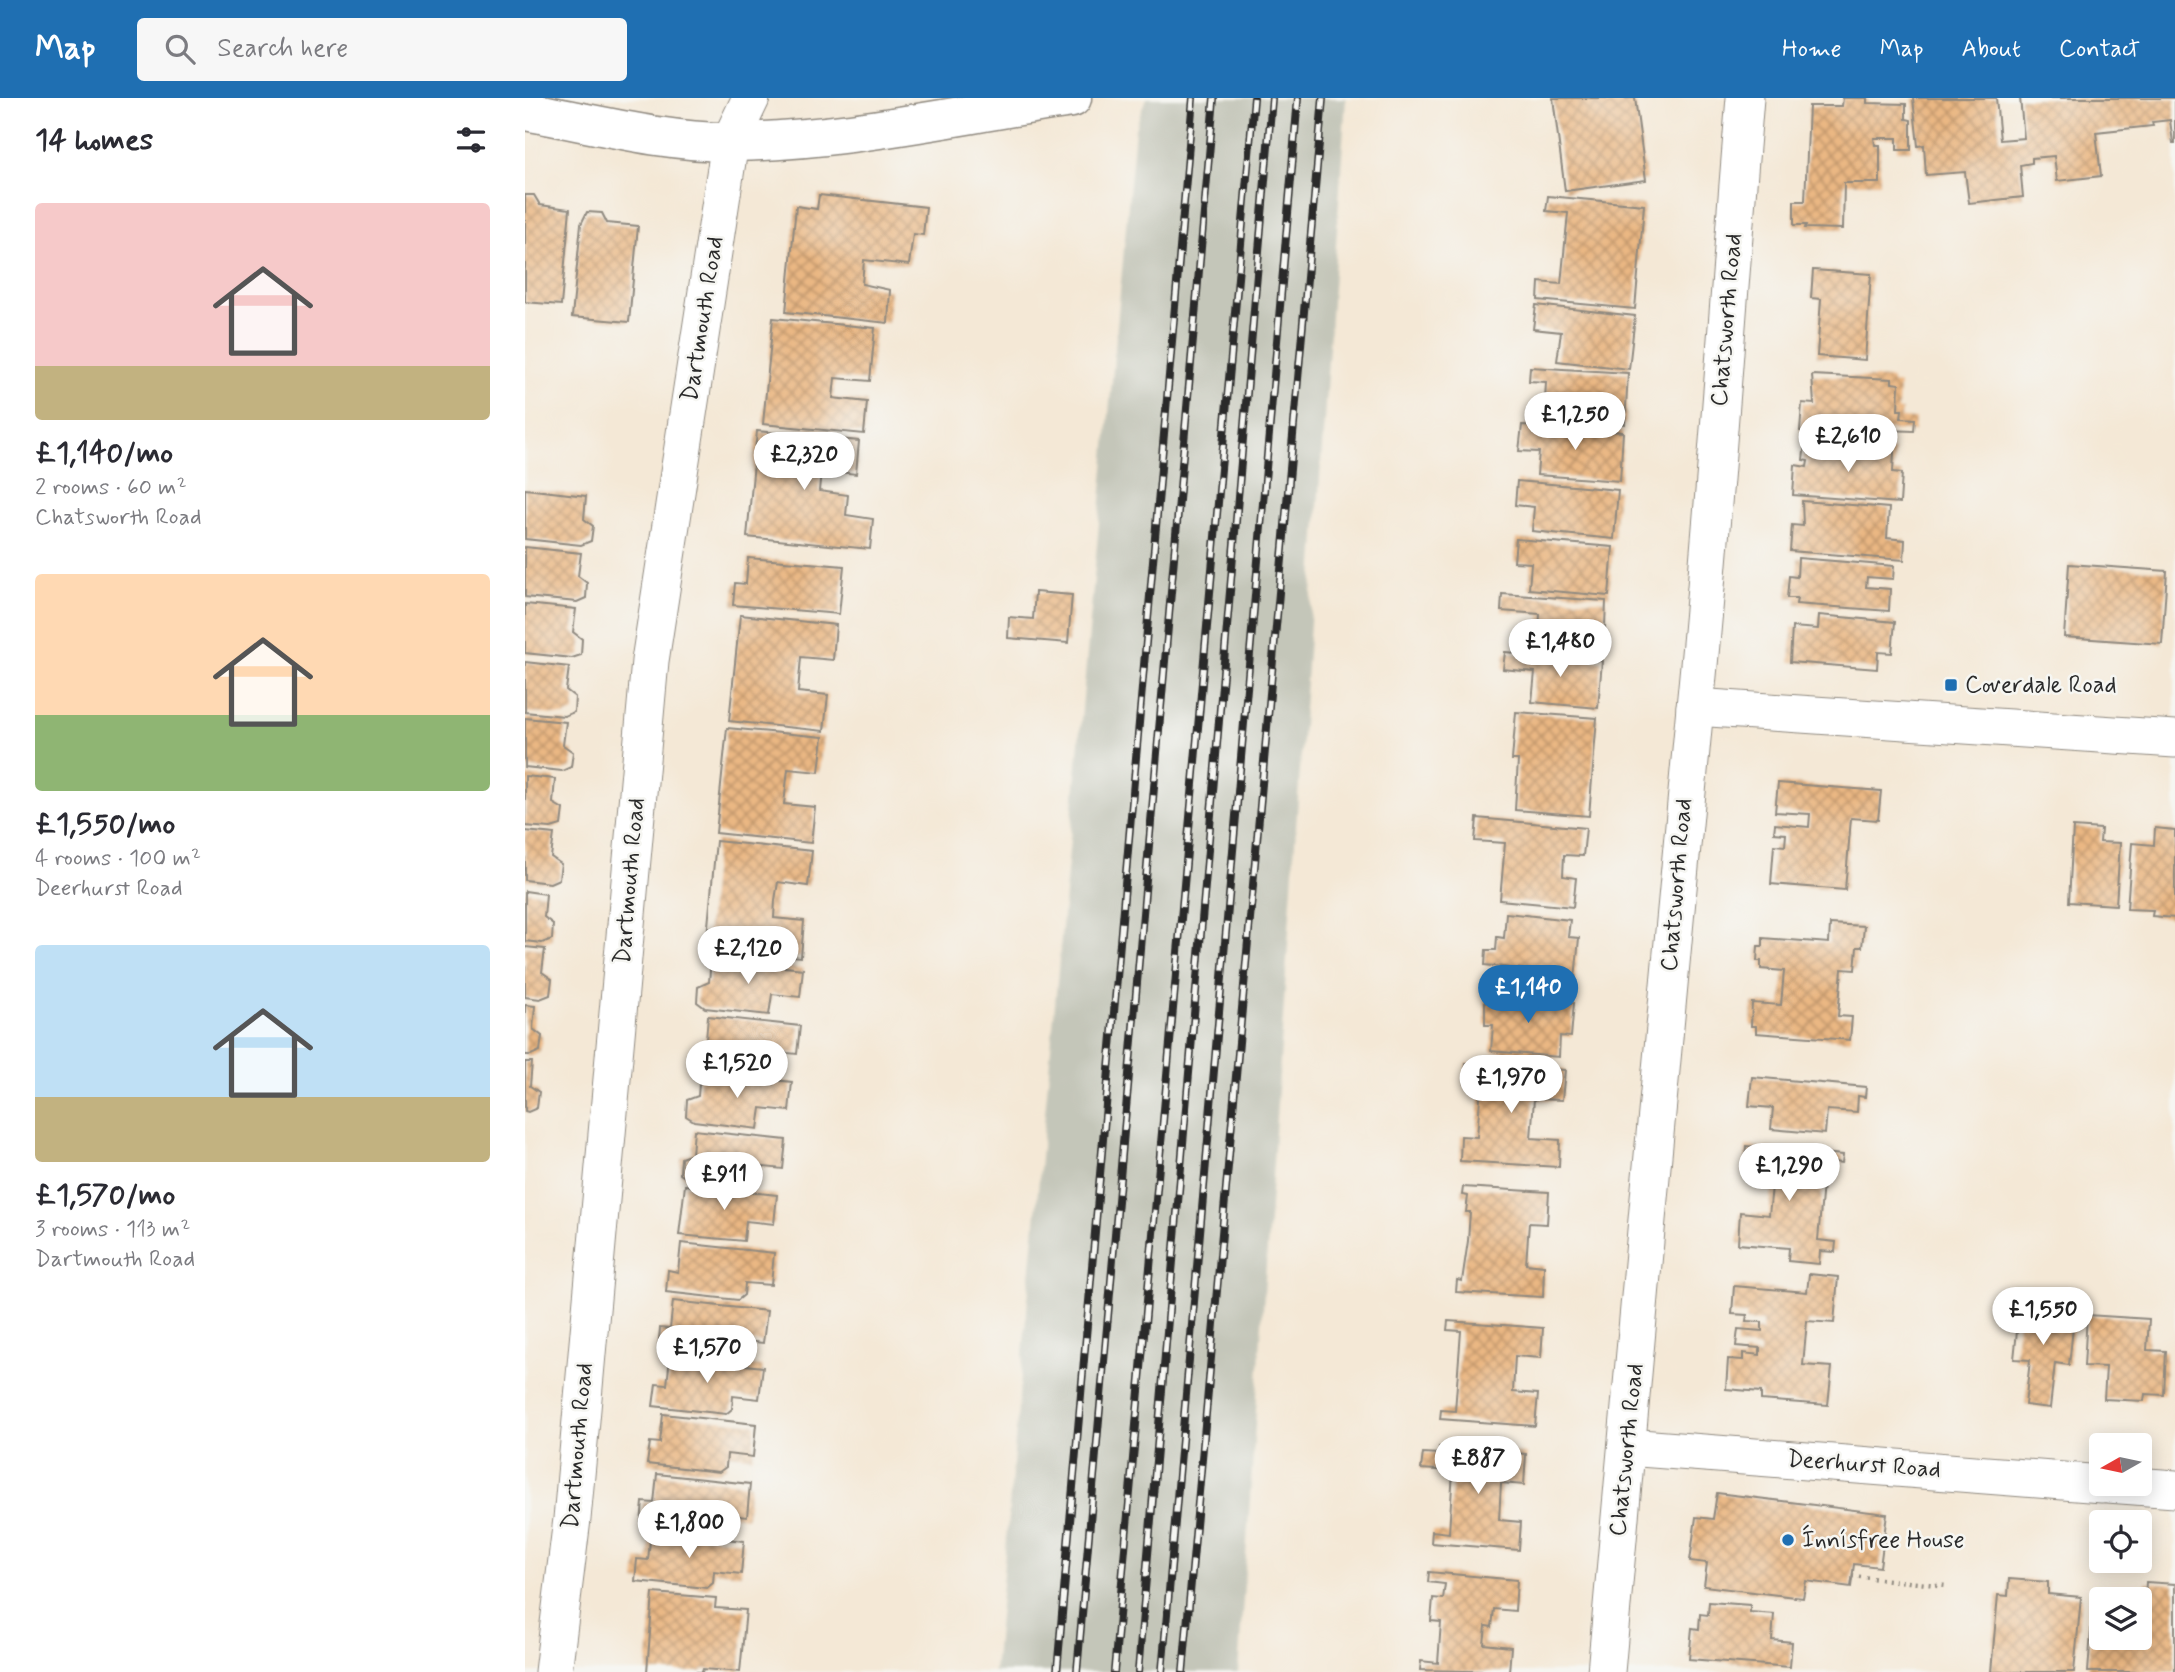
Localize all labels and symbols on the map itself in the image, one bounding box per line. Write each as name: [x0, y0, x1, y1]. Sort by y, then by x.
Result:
street label: Chatsworth Road: [1704, 232, 1750, 408]
street label: Dartmouth Road: [675, 234, 731, 404]
pin: £1,250: [1518, 392, 1632, 452]
pin: £2,610: [1791, 414, 1905, 474]
pin: £2,320: [747, 432, 861, 492]
pin: £1,480: [1503, 620, 1617, 679]
place label: Coverdale Road: [1965, 670, 2117, 701]
marker: Coverdale Road: [1943, 677, 1959, 693]
street label: Dartmouth Road: [607, 796, 653, 966]
street label: Chatsworth Road: [1654, 797, 1700, 973]
pin: £2,120: [691, 926, 805, 986]
pin: £1,140: [1471, 965, 1585, 1025]
pin: £1,520: [680, 1040, 794, 1100]
pin: £1,970: [1454, 1056, 1568, 1115]
pin: £1,290: [1732, 1144, 1846, 1203]
pin: £911: [683, 1152, 765, 1212]
pin: £1,550: [1986, 1288, 2100, 1347]
pin: £1,570: [650, 1326, 764, 1385]
street label: Dartmouth Road: [555, 1361, 601, 1531]
street label: Chatsworth Road: [1603, 1362, 1651, 1538]
north arrow: [2089, 1433, 2153, 1496]
pin: £887: [1437, 1436, 1519, 1496]
street label: Deerhurst Road: [1786, 1444, 1942, 1486]
pin: £1,800: [632, 1500, 746, 1560]
place label: Ínnísfree House: [1802, 1524, 1965, 1556]
marker: Ínnísfree House: [1780, 1532, 1796, 1548]

